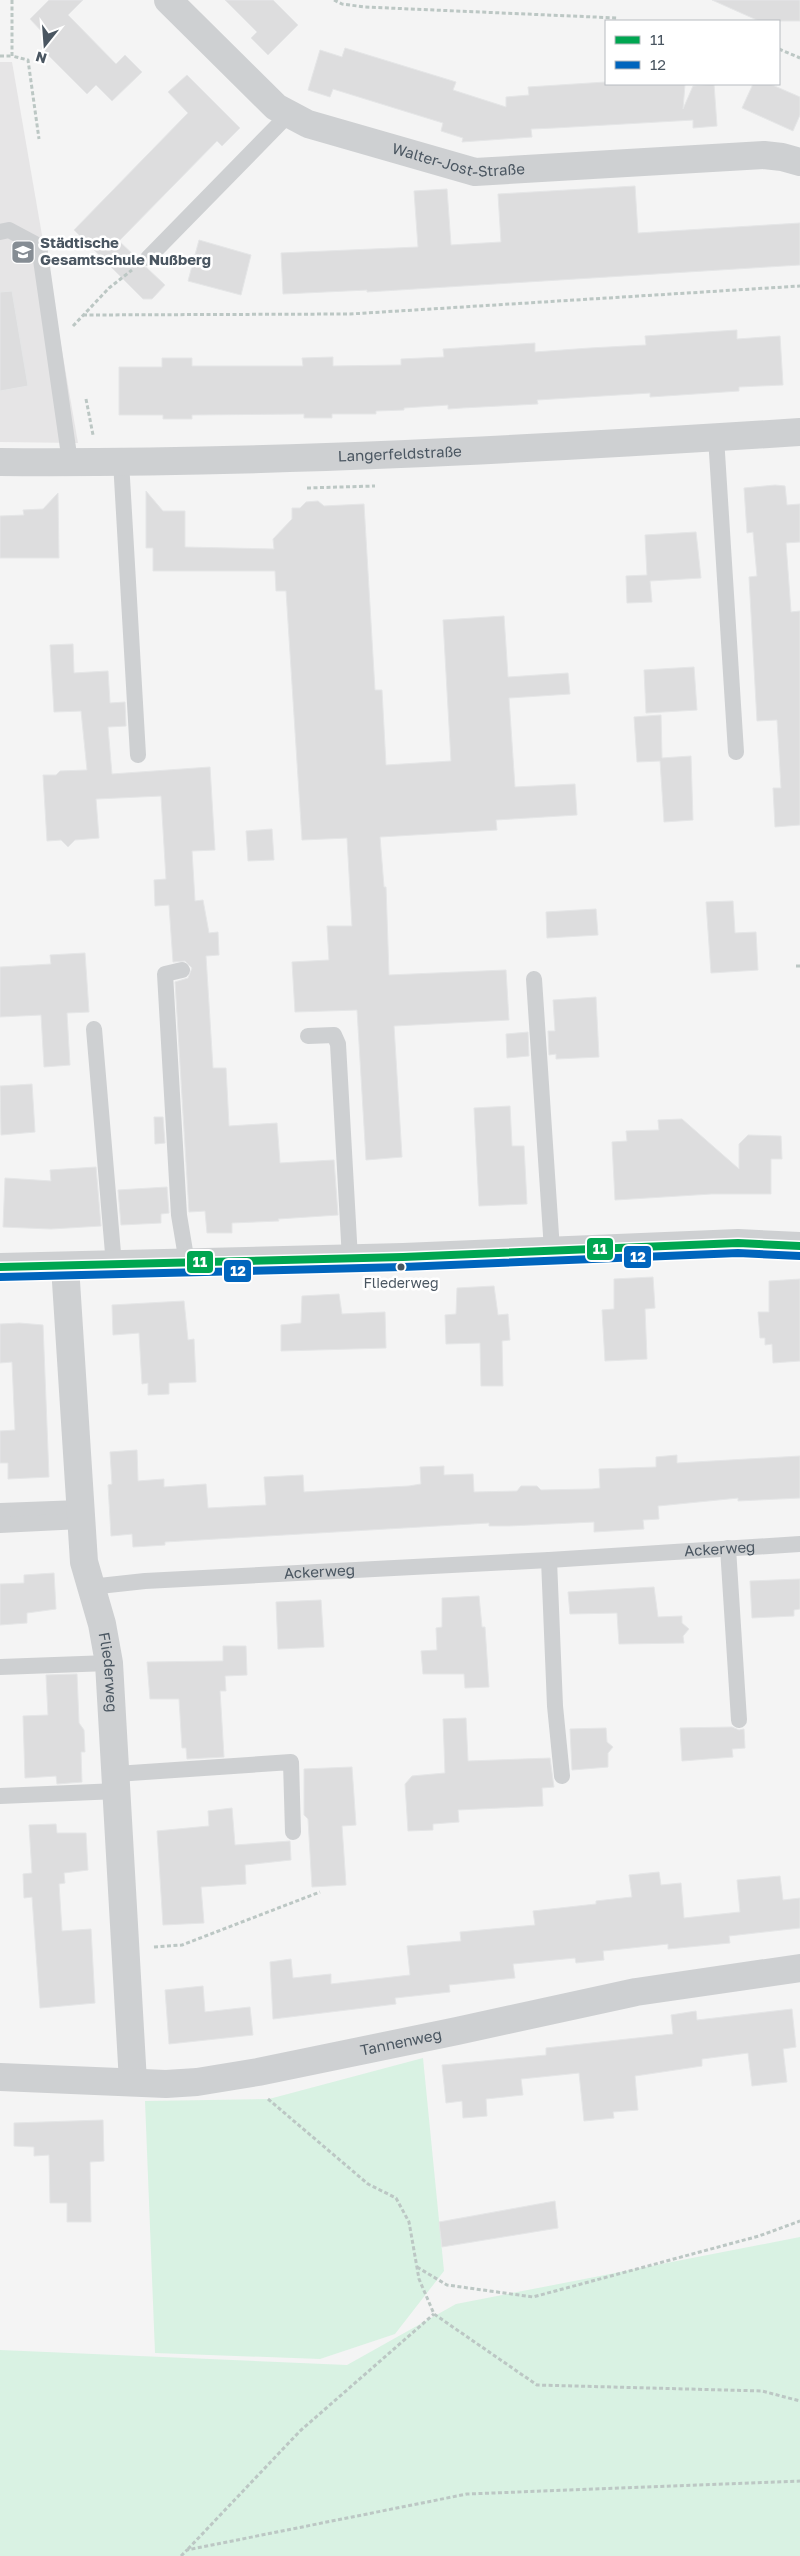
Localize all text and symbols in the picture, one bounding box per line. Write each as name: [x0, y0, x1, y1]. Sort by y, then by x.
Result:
north arrow: [20, 20, 70, 70]
legend: [605, 20, 780, 85]
text: 11: [650, 30, 665, 48]
text: N: [33, 48, 49, 68]
text: 12: [650, 55, 666, 73]
street label: Walter-Jost-Straße: [390, 139, 526, 180]
place label: Städtische Gesamtschule Nußberg: [40, 233, 211, 268]
school or university icon: Städtische Gesamtschule Nußberg: [10, 239, 36, 265]
street label: Langerfeldstraße: [338, 441, 462, 465]
line badge: 11: [586, 1237, 614, 1261]
text: 11: [593, 1240, 607, 1257]
line badge: 12: [623, 1245, 652, 1269]
text: 12: [630, 1248, 646, 1265]
line badge: 11: [186, 1250, 214, 1274]
text: 11: [193, 1253, 207, 1270]
line badge: 12: [223, 1259, 252, 1283]
text: 12: [230, 1262, 246, 1279]
marker: Fliederweg: [396, 1262, 406, 1272]
place label: Fliederweg: [363, 1274, 439, 1291]
street label: Ackerweg: [684, 1537, 756, 1559]
street label: Ackerweg: [283, 1560, 355, 1582]
street label: Fliederweg: [96, 1631, 122, 1713]
street label: Tannenweg: [358, 2024, 443, 2059]

